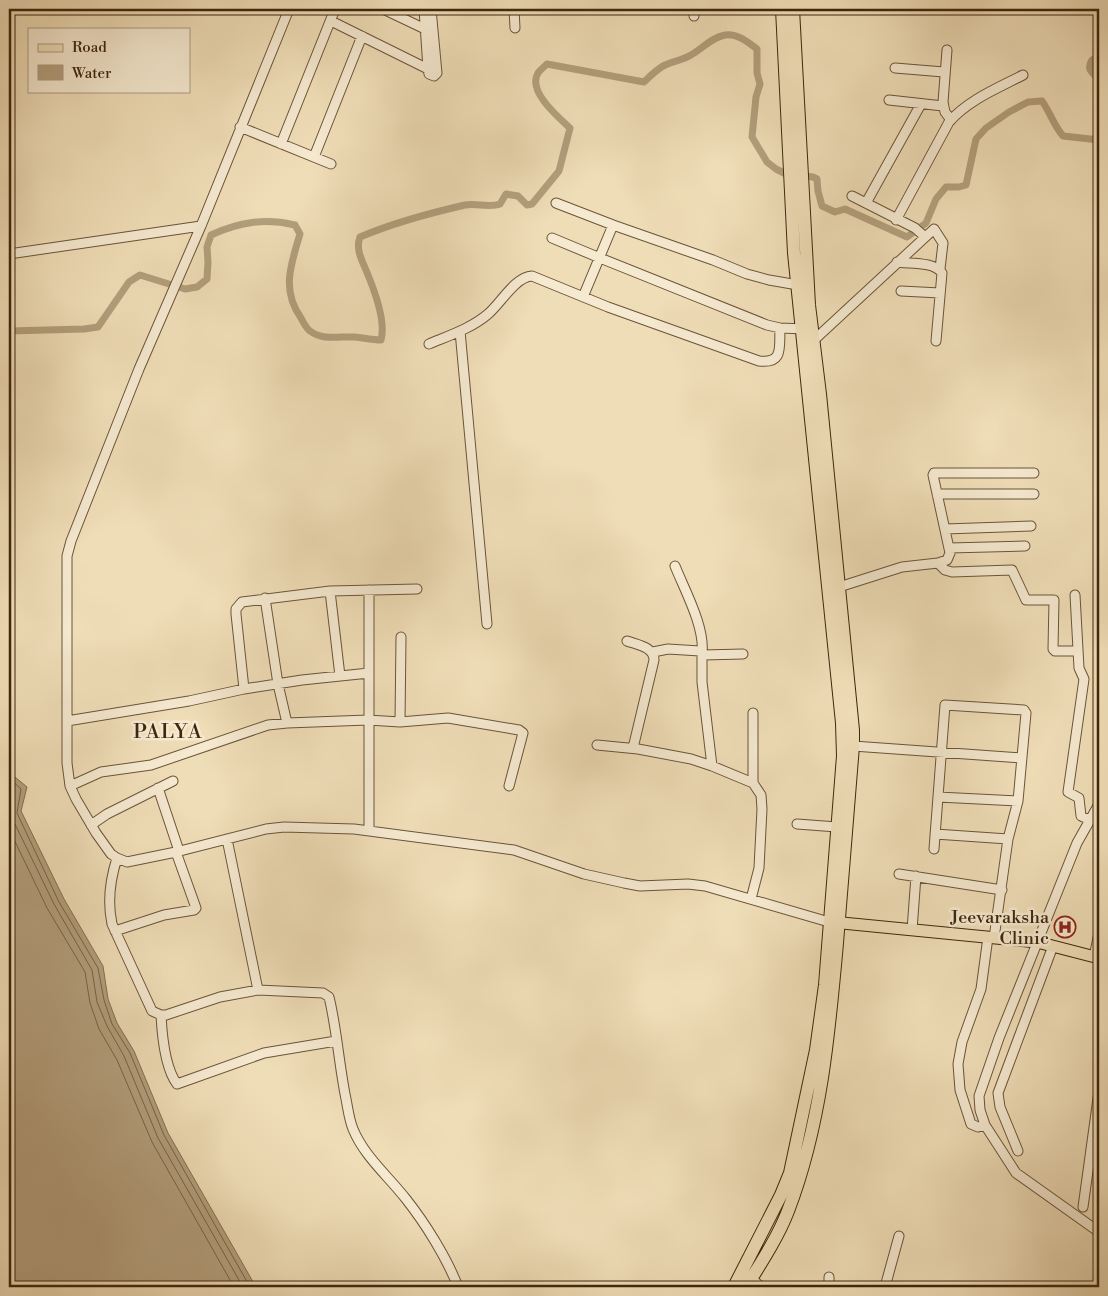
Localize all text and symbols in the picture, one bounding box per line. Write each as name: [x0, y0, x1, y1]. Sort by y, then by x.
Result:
legend: [28, 28, 190, 92]
text: Road: [72, 38, 107, 57]
text: Water: [71, 64, 112, 83]
district label: PALYA: [133, 720, 203, 745]
place label: Jeevaraksha Clinic: [950, 906, 1050, 950]
hospital icon: Jeevaraksha Clinic: [1053, 915, 1077, 939]

